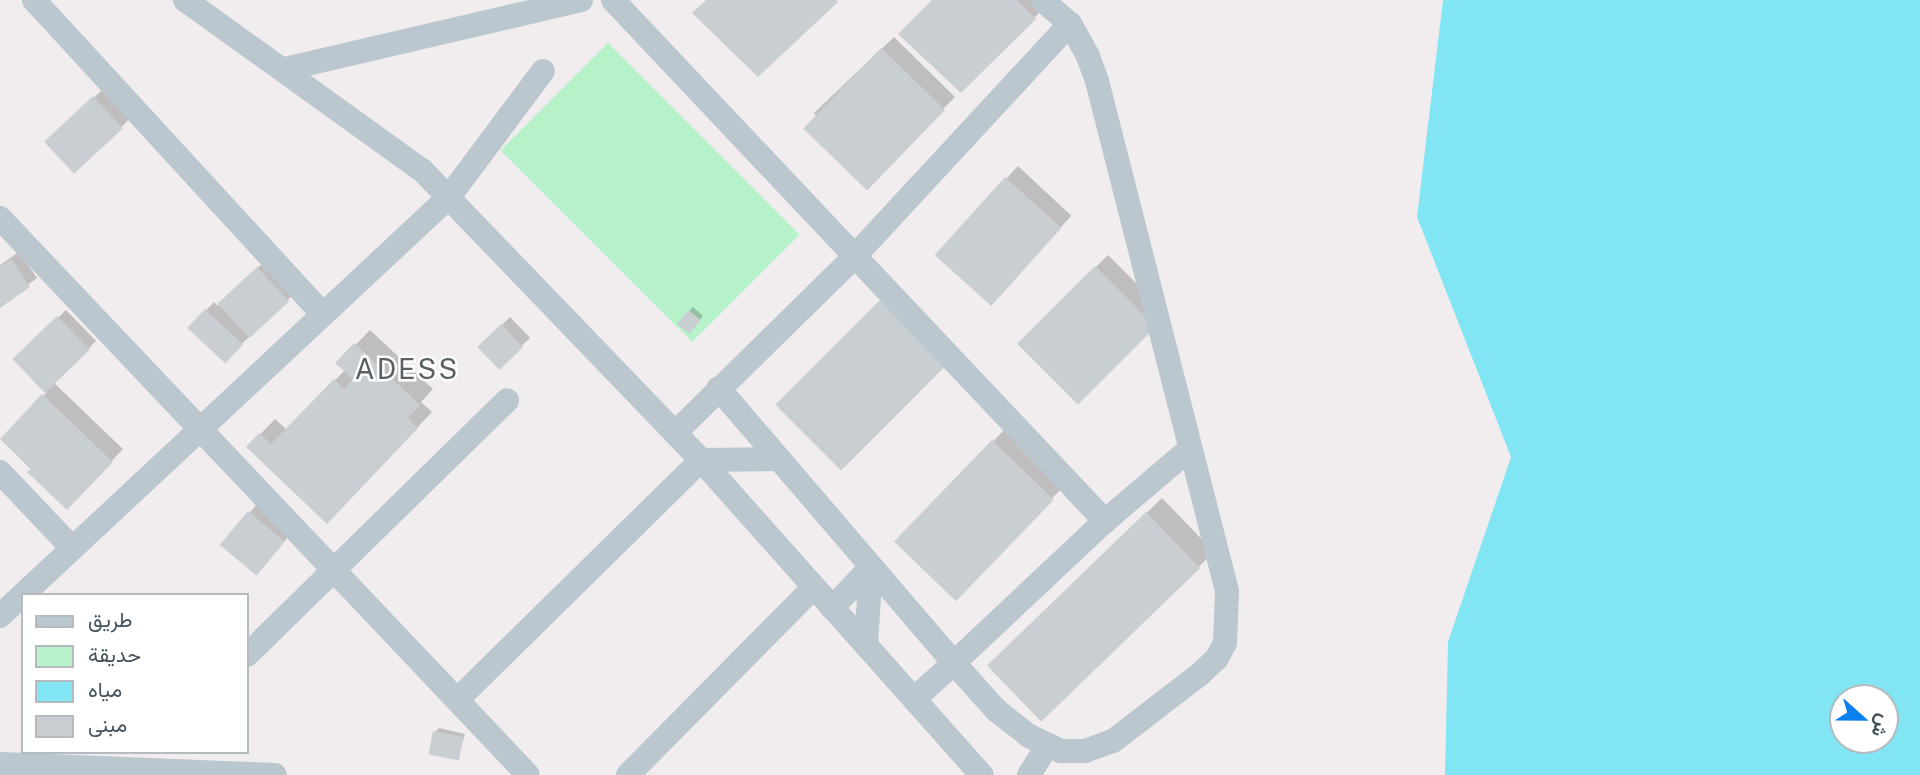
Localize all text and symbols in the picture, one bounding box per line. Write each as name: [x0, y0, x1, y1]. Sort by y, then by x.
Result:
district label: ADESS: [355, 352, 459, 386]
legend: [21, 593, 248, 754]
text: طريق: [88, 607, 133, 632]
text: حديقة: [88, 642, 141, 667]
text: مياه: [88, 677, 122, 702]
north arrow: [1829, 684, 1899, 754]
text: ش: [1867, 711, 1896, 740]
text: مبنى: [88, 712, 127, 737]

